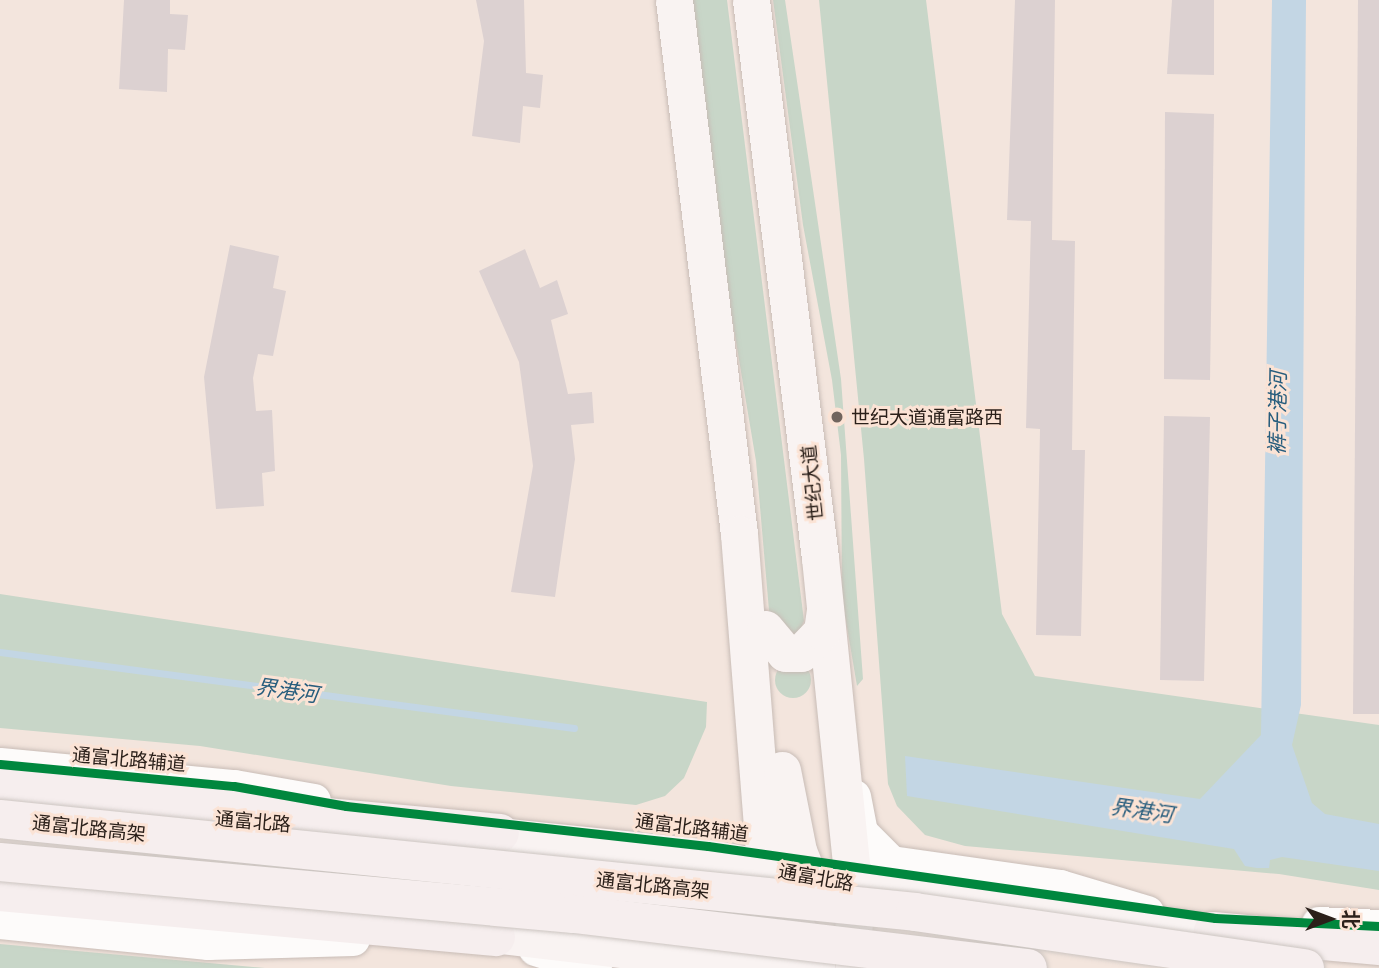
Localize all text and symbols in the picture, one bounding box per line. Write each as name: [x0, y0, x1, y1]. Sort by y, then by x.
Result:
water label: 裤子港河: [1264, 371, 1290, 455]
place label: 世纪大道通富路西: [851, 406, 1003, 428]
marker: 世纪大道通富路西: [829, 409, 845, 425]
street label: 世纪大道: [797, 444, 827, 522]
water label: 界港河: [254, 673, 320, 707]
street label: 通富北路辅道: [71, 743, 187, 775]
water label: 界港河: [1109, 793, 1175, 827]
street label: 通富北路: [214, 806, 292, 836]
street label: 通富北路辅道: [634, 809, 750, 845]
street label: 通富北路高架: [31, 811, 147, 845]
street label: 通富北路: [777, 859, 855, 895]
street label: 通富北路高架: [595, 868, 711, 902]
north arrow: [1295, 884, 1365, 954]
text: 北: [1337, 909, 1366, 929]

